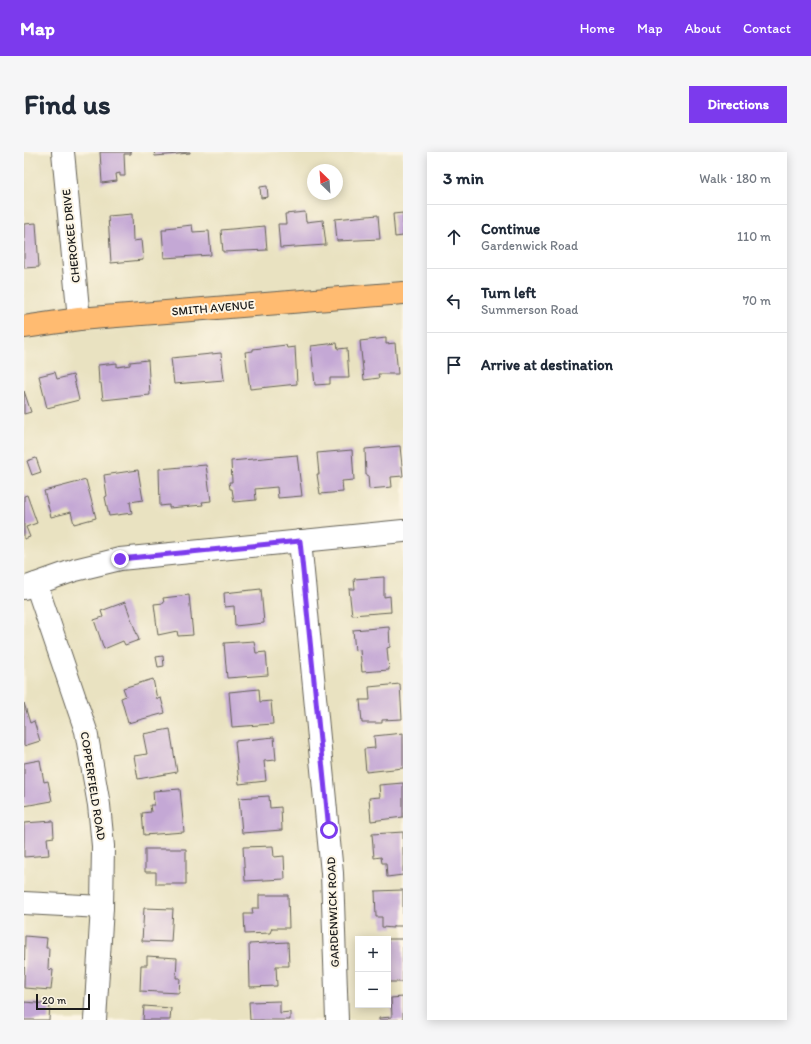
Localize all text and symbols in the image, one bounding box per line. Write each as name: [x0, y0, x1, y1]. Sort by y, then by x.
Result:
text: Map: [20, 17, 55, 40]
text: Home: [580, 20, 615, 37]
text: Map: [637, 20, 663, 37]
text: About: [685, 20, 721, 37]
text: Contact: [743, 20, 791, 37]
button: Directions: [689, 86, 787, 123]
text: Find us: [24, 87, 111, 121]
north arrow: [307, 164, 343, 200]
text: 3 min: [443, 168, 484, 188]
text: Walk · 180 m: [699, 171, 771, 186]
street label: CHEROKEE DRIVE: [59, 188, 83, 284]
text: Continue: [481, 220, 540, 238]
icon: ahead: [443, 226, 465, 248]
text: 110 m: [737, 229, 771, 244]
text: Gardenwick Road: [481, 238, 578, 253]
text: Turn left: [481, 284, 536, 302]
icon: left: [443, 290, 465, 312]
text: 70 m: [743, 293, 771, 308]
street label: SMITH AVENUE: [171, 297, 255, 319]
text: Summerson Road: [481, 302, 578, 317]
icon: arrive: [443, 354, 465, 376]
text: Arrive at destination: [481, 356, 613, 374]
route end: [111, 550, 129, 568]
street label: COPPERFIELD ROAD: [77, 731, 109, 841]
route start: [320, 821, 338, 839]
street label: GARDENWICK ROAD: [324, 856, 342, 968]
map controls: [355, 936, 391, 1008]
button: +: [355, 936, 391, 972]
button: −: [355, 972, 391, 1008]
scale bar: [36, 992, 90, 1011]
text: 20 m: [42, 994, 66, 1007]

